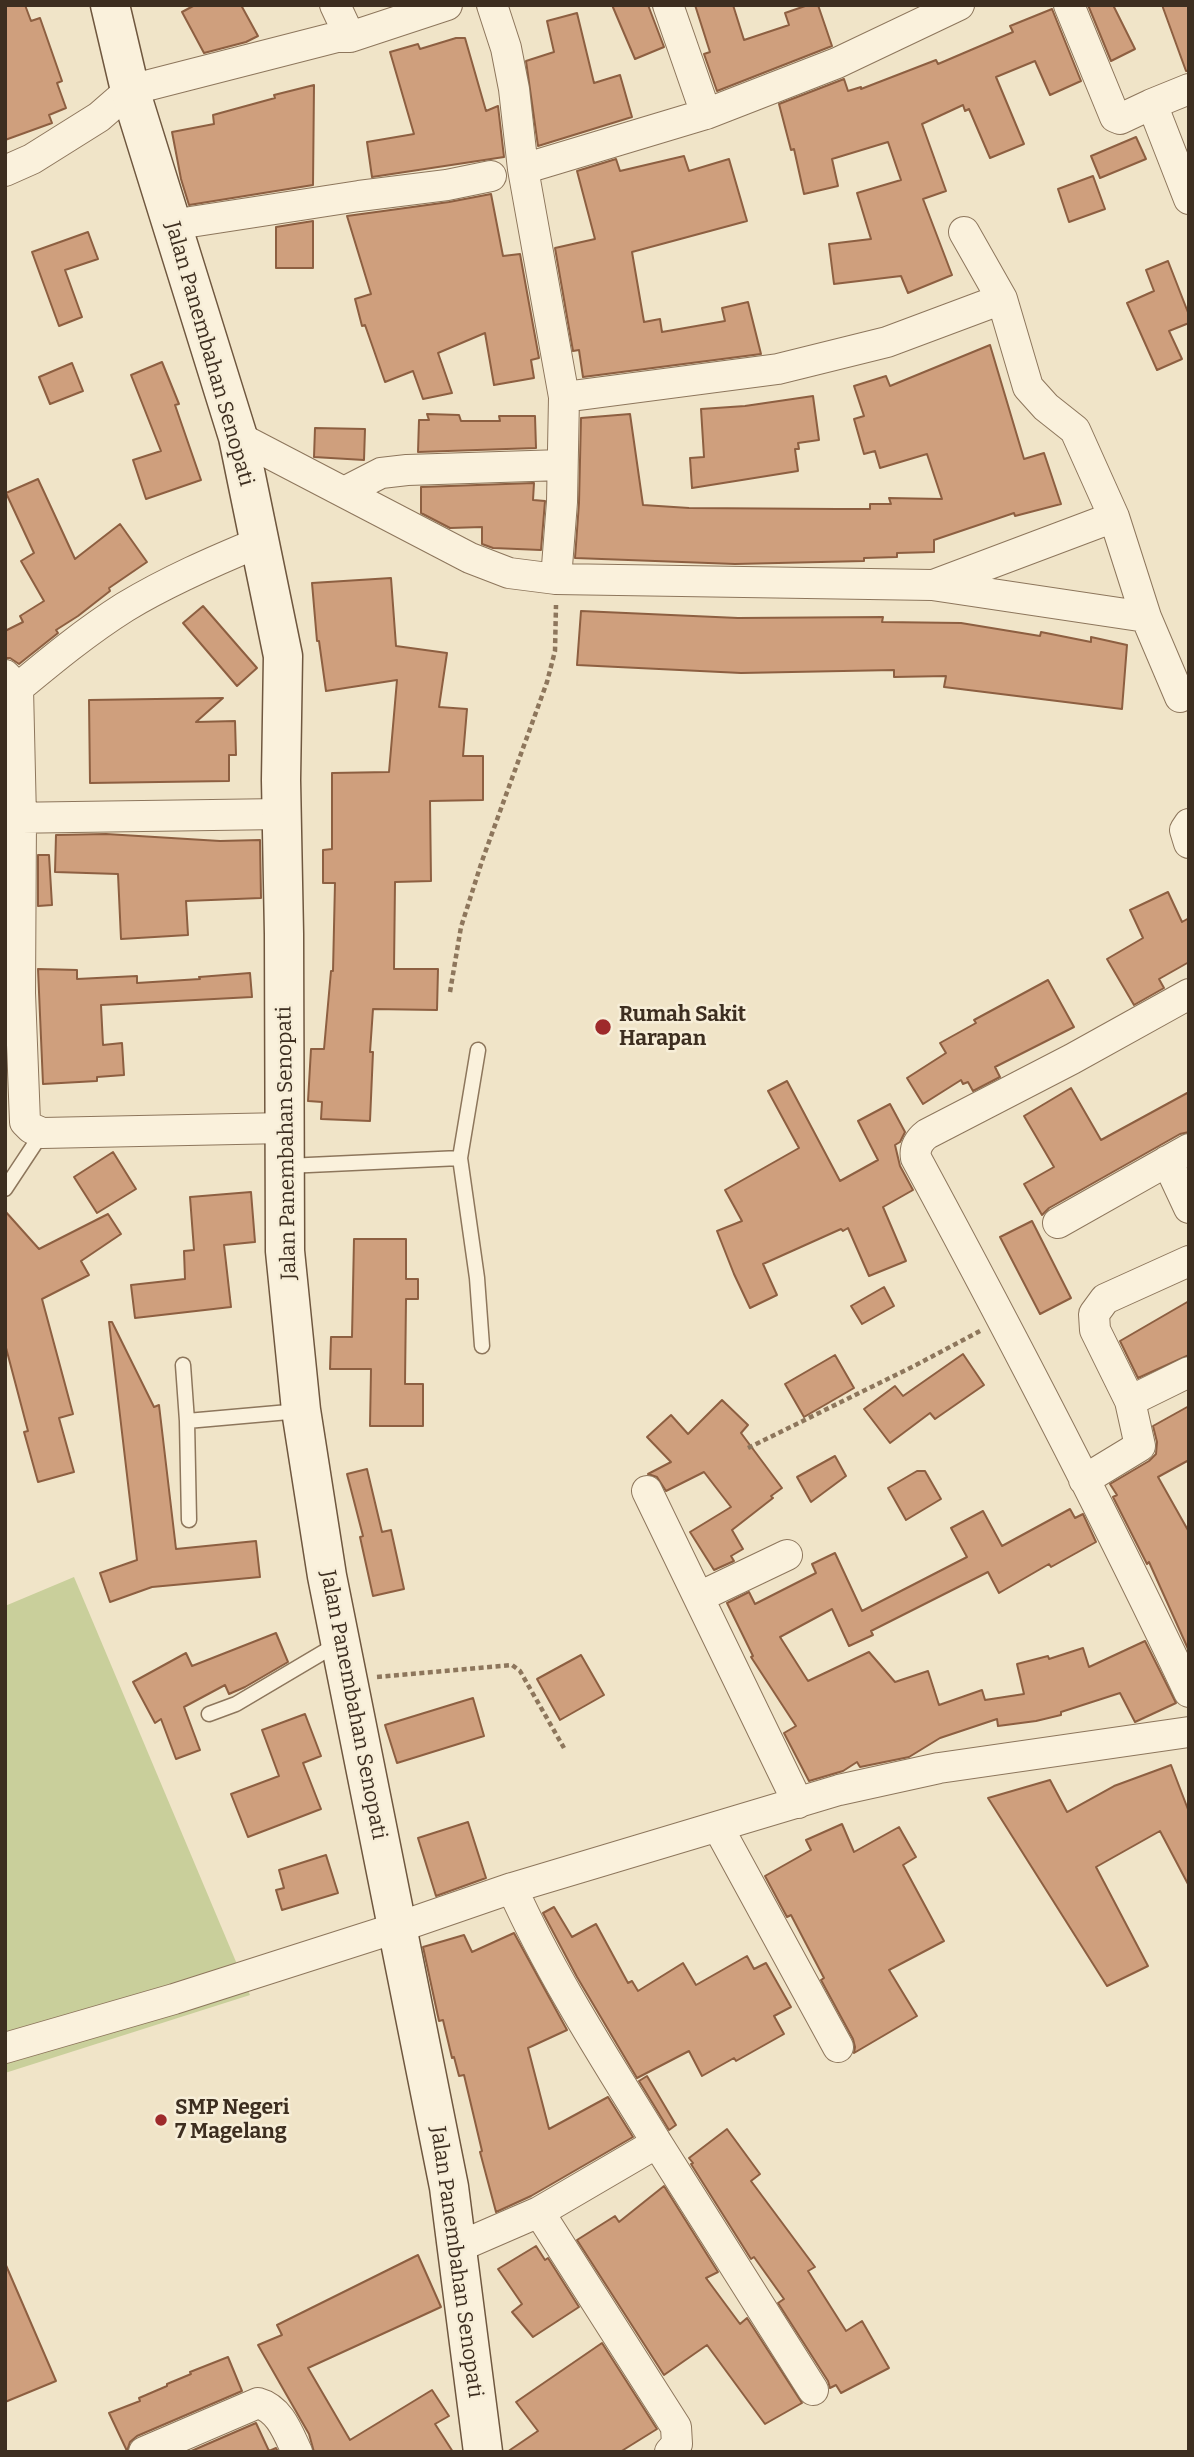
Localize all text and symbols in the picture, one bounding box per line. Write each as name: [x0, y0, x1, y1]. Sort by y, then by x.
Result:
street label: Jalan Panembahan Senopati: [159, 219, 259, 489]
place label: Rumah Sakit Harapan: [619, 1002, 746, 1052]
street label: Jalan Panembahan Senopati: [272, 1006, 302, 1280]
marker: Rumah Sakit Harapan: [593, 1017, 613, 1037]
street label: Jalan Panembahan Senopati: [315, 1568, 391, 1842]
place label: SMP Negeri 7 Magelang: [175, 2095, 290, 2145]
marker: SMP Negeri 7 Magelang: [153, 2112, 169, 2128]
street label: Jalan Panembahan Senopati: [424, 2125, 488, 2399]

